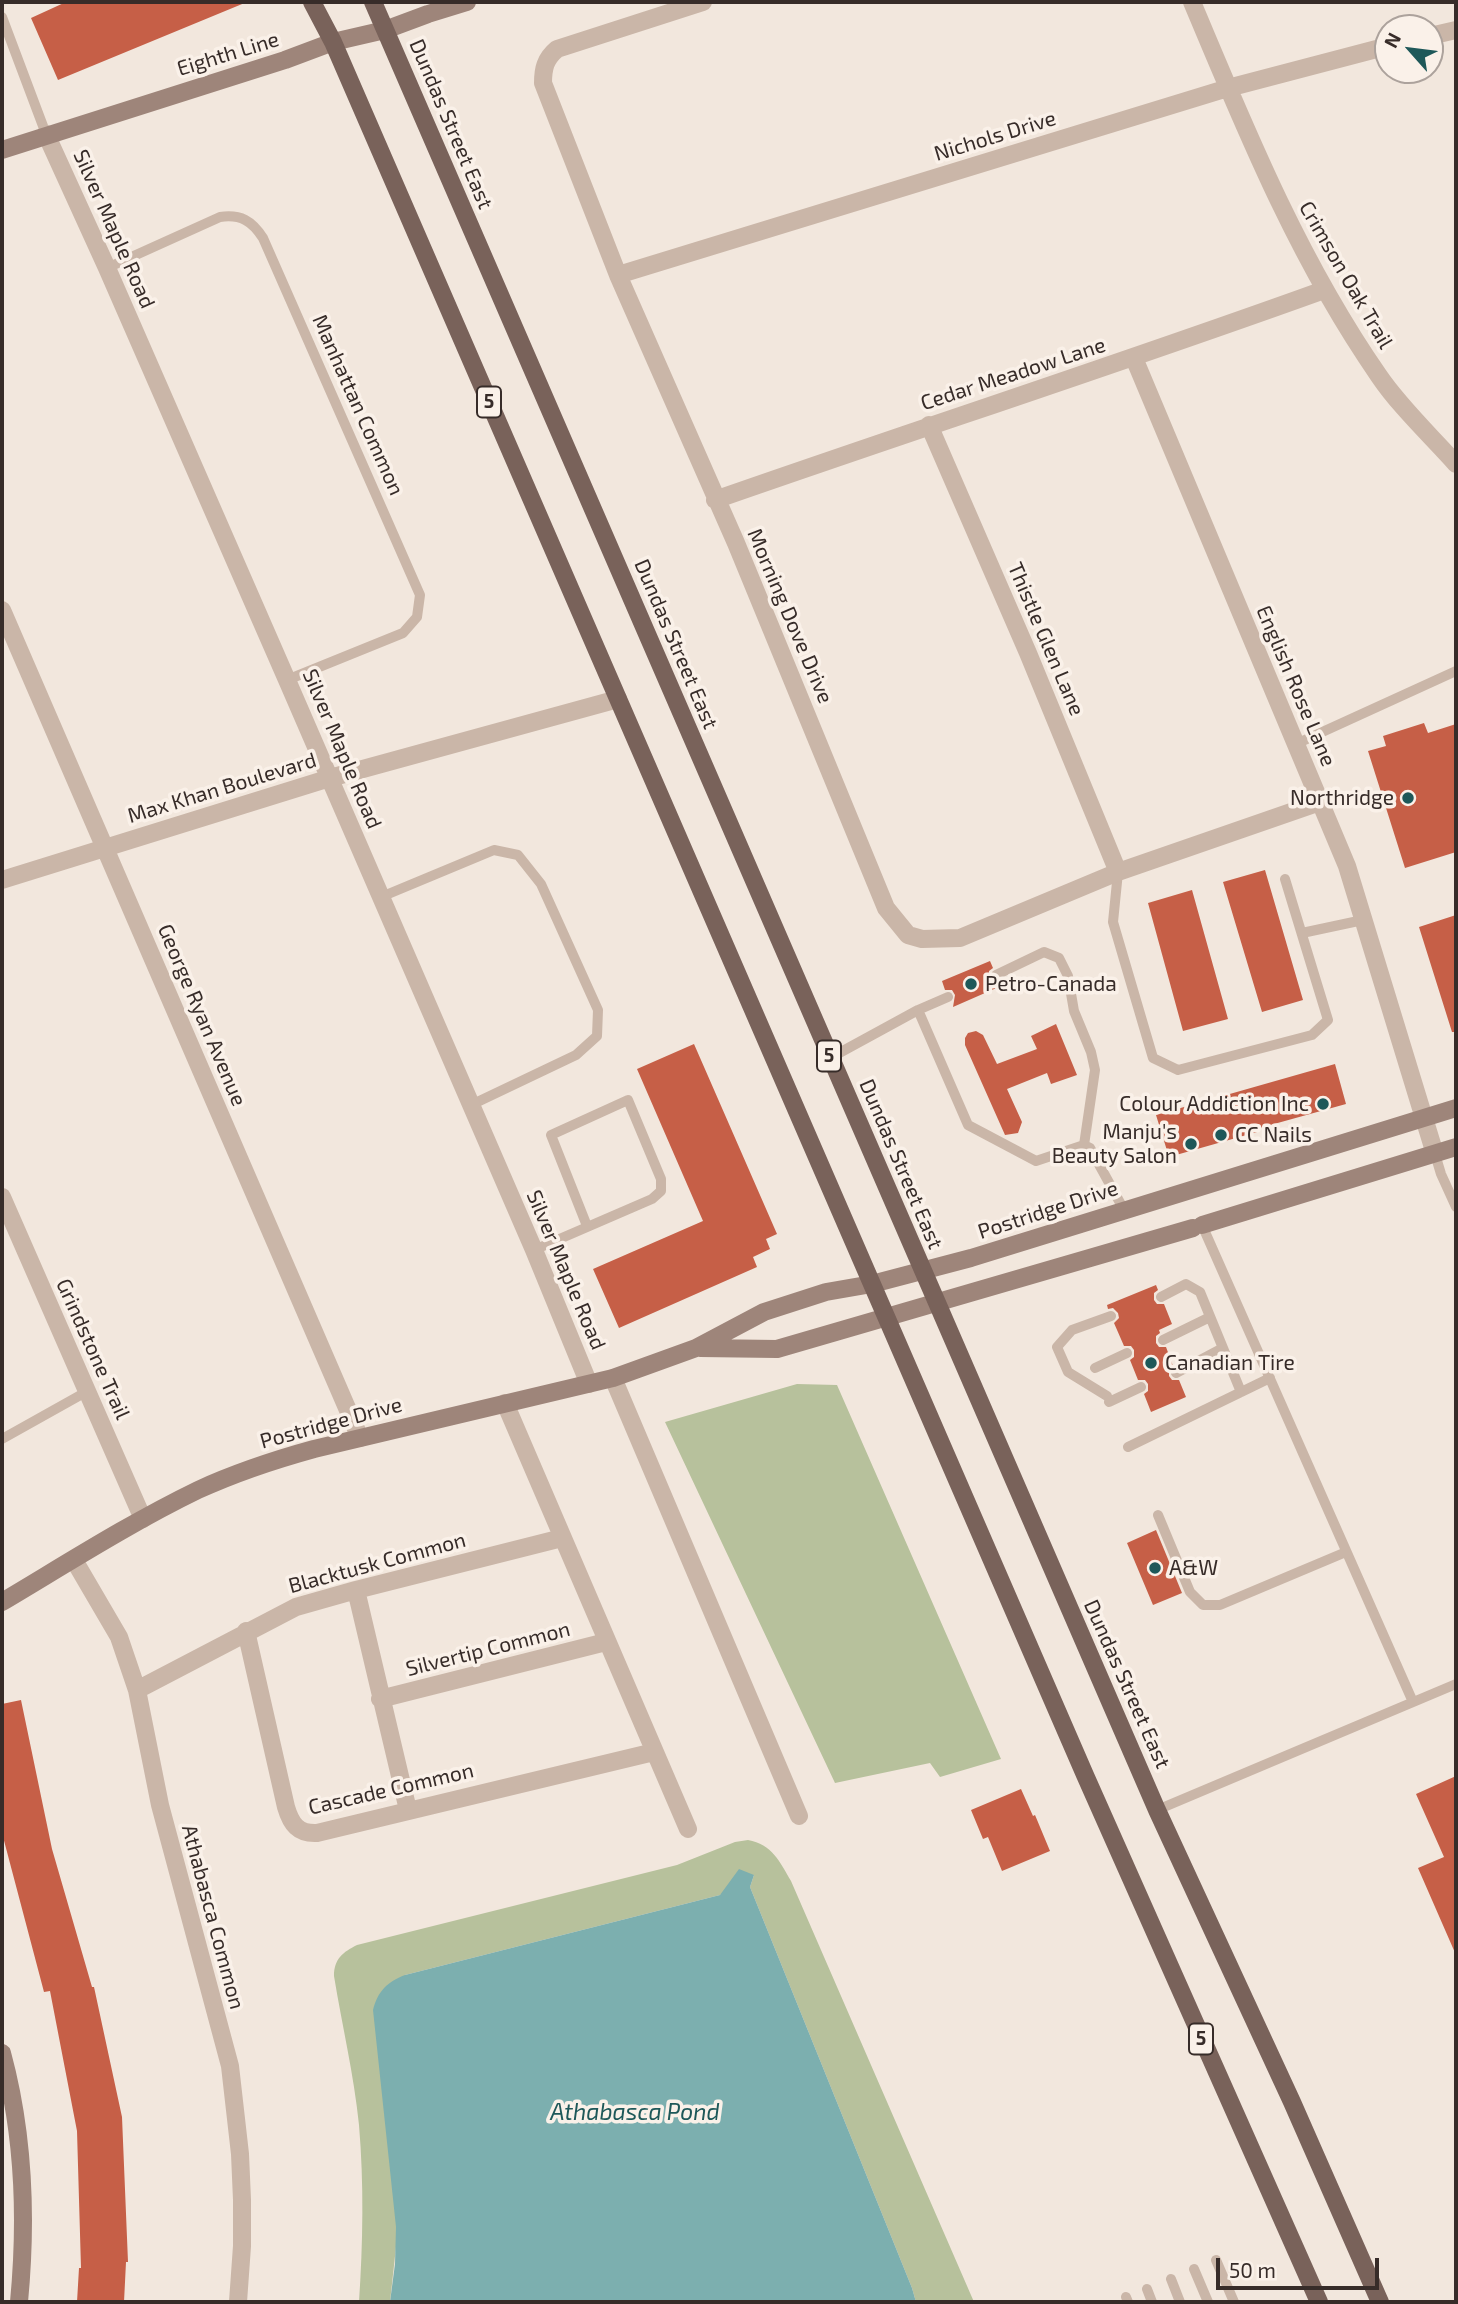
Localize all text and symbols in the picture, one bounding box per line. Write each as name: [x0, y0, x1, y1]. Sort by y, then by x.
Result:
north arrow: [1374, 14, 1444, 84]
street label: Eighth Line: [174, 27, 282, 81]
text: N: [1378, 28, 1405, 51]
street label: Dundas Street East: [404, 35, 498, 213]
street label: Nichols Drive: [931, 106, 1059, 166]
street label: Silver Maple Road: [68, 146, 160, 312]
street label: Crimson Oak Trail: [1294, 197, 1398, 353]
street label: Manhattan Common: [307, 311, 409, 499]
street label: Cedar Meadow Lane: [917, 332, 1109, 416]
road number: 5: [477, 386, 501, 418]
street label: Morning Dove Drive: [742, 525, 838, 707]
street label: Dundas Street East: [629, 555, 723, 733]
street label: Thistle Glen Lane: [1002, 559, 1090, 719]
street label: English Rose Lane: [1251, 602, 1341, 770]
street label: Silver Maple Road: [297, 665, 387, 833]
street label: Max Khan Boulevard: [125, 747, 319, 829]
place label: Northridge: [1290, 785, 1394, 811]
marker: Northridge: [1400, 790, 1416, 806]
street label: George Ryan Avenue: [152, 920, 252, 1110]
place label: Petro-Canada: [985, 971, 1117, 997]
marker: Petro-Canada: [963, 976, 979, 992]
road number: 5: [817, 1040, 841, 1072]
street label: Dundas Street East: [854, 1075, 948, 1253]
place label: Colour Addiction Inc: [1119, 1091, 1309, 1117]
marker: Colour Addiction Inc: [1315, 1096, 1331, 1112]
place label: Manju's Beauty Salon: [1052, 1119, 1177, 1169]
place label: CC Nails: [1235, 1122, 1312, 1148]
marker: CC Nails: [1213, 1127, 1229, 1143]
marker: Manju's Beauty Salon: [1183, 1136, 1199, 1152]
street label: Postridge Drive: [975, 1175, 1121, 1245]
street label: Silver Maple Road: [521, 1186, 611, 1354]
street label: Grindstone Trail: [51, 1275, 135, 1423]
place label: Canadian Tire: [1165, 1350, 1295, 1376]
marker: Canadian Tire: [1143, 1355, 1159, 1371]
street label: Postridge Drive: [257, 1392, 405, 1454]
street label: Blacktusk Common: [286, 1527, 468, 1599]
place label: A&W: [1169, 1555, 1218, 1581]
marker: A&W: [1147, 1560, 1163, 1576]
street label: Dundas Street East: [1078, 1596, 1176, 1772]
street label: Silvertip Common: [403, 1616, 573, 1682]
street label: Cascade Common: [306, 1758, 476, 1820]
street label: Athabasca Common: [176, 1822, 250, 2012]
road number: 5: [1189, 2024, 1213, 2054]
water label: Athabasca Pond: [550, 2098, 720, 2126]
scale bar: [1220, 2244, 1383, 2288]
text: 50 m: [1229, 2257, 1276, 2282]

